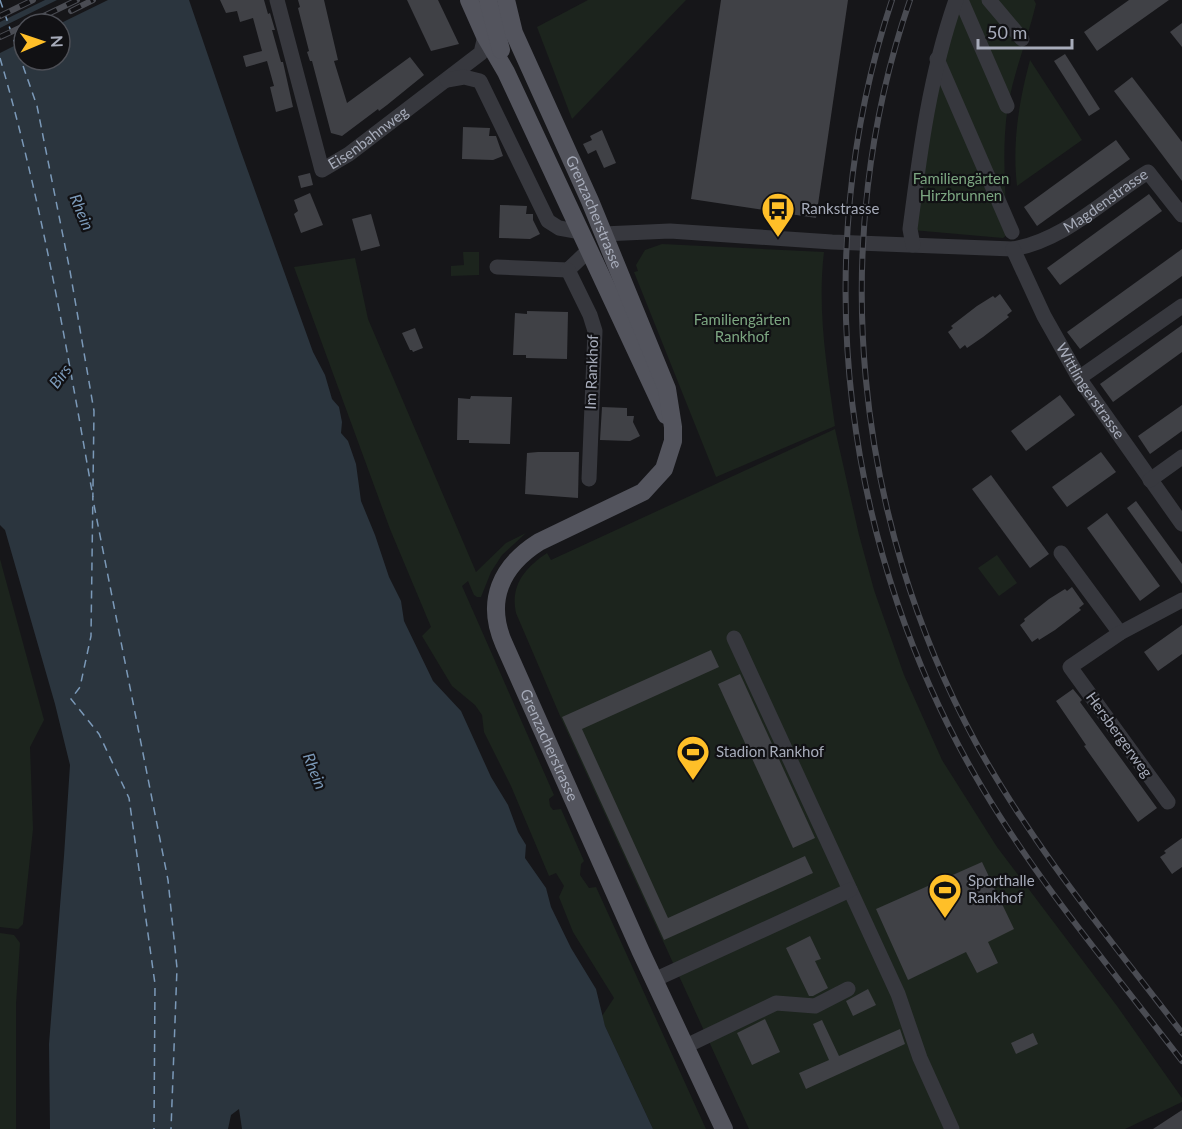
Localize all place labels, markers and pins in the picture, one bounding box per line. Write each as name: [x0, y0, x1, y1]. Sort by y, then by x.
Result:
bus stop icon: Rankstrasse: [760, 191, 796, 238]
place label: Rankstrasse: [801, 199, 879, 217]
sports icon: Stadion Rankhof: [675, 734, 711, 781]
place label: Stadion Rankhof: [716, 742, 825, 760]
place label: Sporthalle Rankhof: [968, 871, 1035, 906]
sports icon: Sporthalle Rankhof: [927, 872, 963, 919]

